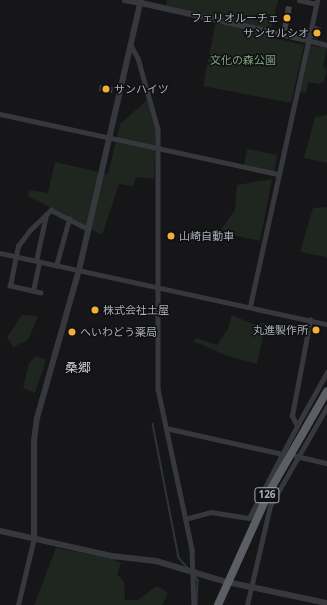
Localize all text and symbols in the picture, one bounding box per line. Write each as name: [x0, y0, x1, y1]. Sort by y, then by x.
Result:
place label: フェリオルーチェ: [191, 11, 279, 25]
marker: フェリオルーチェ: [282, 13, 292, 23]
place label: サンセルシオ: [243, 26, 309, 40]
marker: サンセルシオ: [312, 28, 322, 38]
park label: 文化の森公園: [210, 53, 276, 67]
place label: サンハイツ: [114, 82, 169, 96]
marker: サンハイツ: [101, 84, 111, 94]
place label: 山崎自動車: [179, 229, 234, 243]
marker: 山崎自動車: [166, 231, 176, 241]
place label: 株式会社土屋: [103, 303, 169, 317]
marker: 株式会社土屋: [90, 305, 100, 315]
place label: 丸進製作所: [253, 323, 308, 337]
place label: へいわどう薬局: [80, 325, 157, 339]
marker: 丸進製作所: [311, 325, 321, 335]
marker: へいわどう薬局: [67, 327, 77, 337]
district label: 桑郷: [65, 359, 91, 375]
road number: 126: [254, 487, 280, 503]

